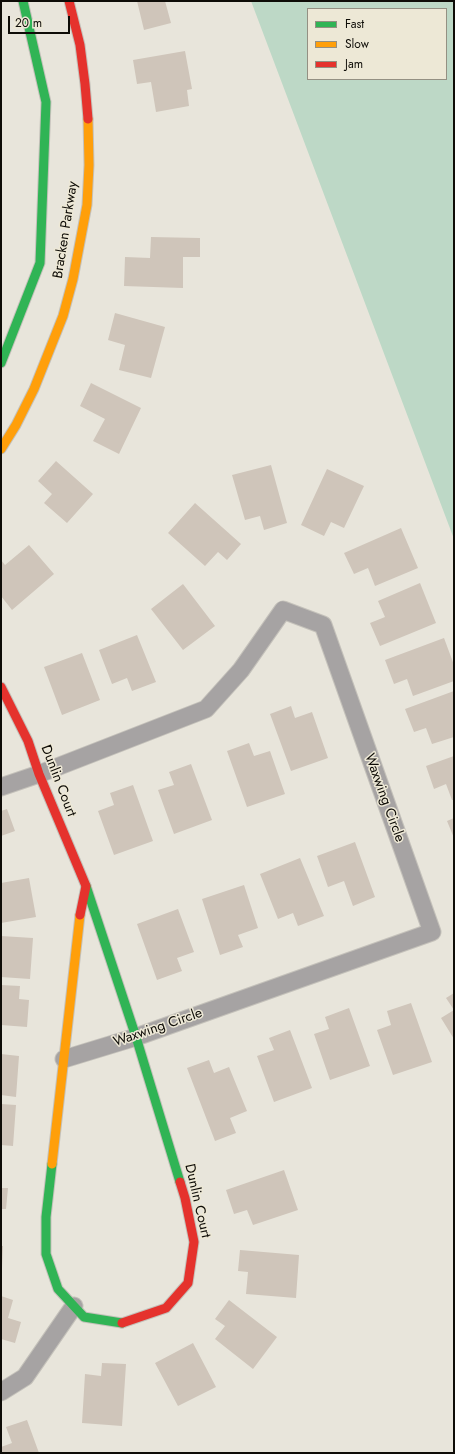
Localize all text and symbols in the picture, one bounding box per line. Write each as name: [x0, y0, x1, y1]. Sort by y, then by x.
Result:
scale bar: [10, 8, 72, 34]
legend: [307, 8, 447, 80]
text: 20 m: [15, 14, 42, 32]
text: Fast: [345, 15, 364, 33]
text: Slow: [345, 35, 369, 53]
text: Jam: [345, 55, 363, 73]
street label: Bracken Parkway: [50, 180, 82, 280]
street label: Dunlin Court: [37, 743, 79, 819]
street label: Waxwing Circle: [360, 751, 408, 845]
street label: Waxwing Circle: [111, 1005, 205, 1051]
street label: Dunlin Court: [180, 1162, 214, 1240]

